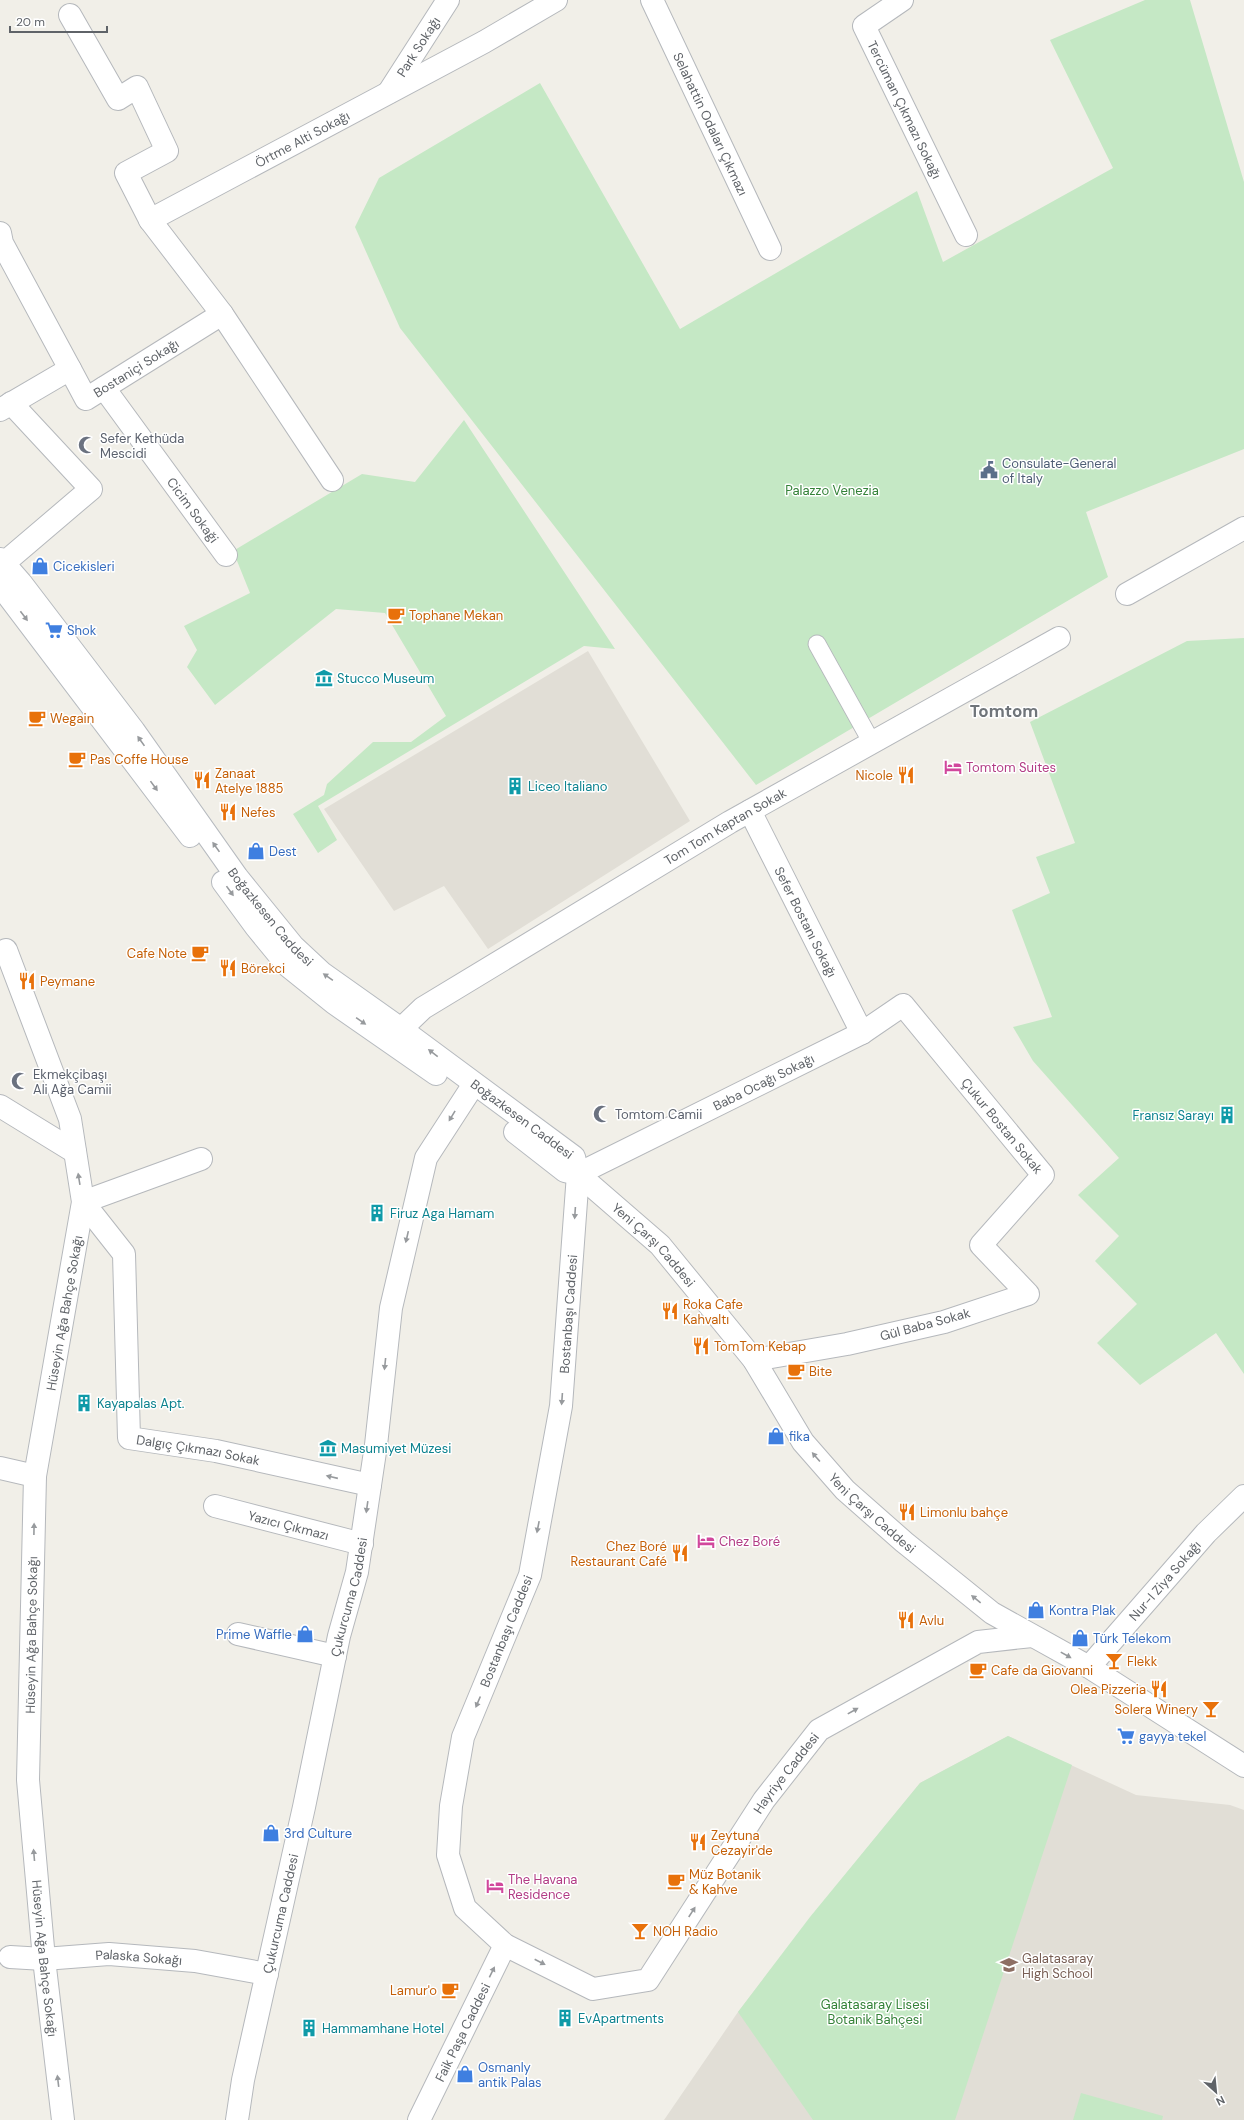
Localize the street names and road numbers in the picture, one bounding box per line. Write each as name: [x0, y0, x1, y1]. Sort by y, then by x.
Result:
street label: Park Sokağı: [393, 14, 444, 80]
street label: Tercüman Çıkmazı Sokağı: [863, 38, 945, 182]
street label: Selahattin Odaları Çıkmazı: [669, 50, 751, 198]
street label: Örtme Alti Sokağı: [252, 107, 353, 171]
street label: Bostaniçi Sokağı: [90, 335, 182, 401]
street label: Cicim Sokaği: [163, 474, 222, 546]
street label: Tom Tom Kaptan Sokak: [661, 784, 790, 869]
street label: Sefer Bostanı Sokağı: [770, 864, 840, 980]
street label: Boğazkesen Caddesi: [224, 865, 317, 970]
street label: Baba Ocağı Sokağı: [710, 1050, 817, 1115]
street label: Çukur Bostan Sokak: [957, 1074, 1047, 1178]
street label: Boğazkesen Caddesi: [467, 1076, 577, 1163]
street label: Yeni Çarşı Caddesi: [608, 1199, 699, 1291]
street label: Hüseyin Ağa Bahçe Sokağı: [42, 1234, 87, 1392]
street label: Bostanbaşı Caddesi: [556, 1254, 581, 1374]
street label: Gül Baba Sokak: [878, 1304, 972, 1345]
street label: Dalgıç Çıkmazı Sokak: [135, 1431, 262, 1470]
street label: Yeni Çarşı Caddesi: [825, 1470, 919, 1557]
street label: Yazıcı Çıkmazı: [246, 1507, 331, 1544]
street label: Çukurcuma Caddesi: [327, 1536, 371, 1658]
street label: Nur-I Ziya Sokağı: [1125, 1537, 1205, 1624]
street label: Hüseyin Ağa Bahçe Sokağı: [22, 1556, 41, 1714]
street label: Bostanbaşı Caddesi: [476, 1573, 537, 1690]
street label: Hayriye Caddesi: [749, 1729, 823, 1817]
street label: Çukurcuma Caddesi: [259, 1852, 302, 1975]
street label: Hüseyin Ağa Bahçe Sokağı: [28, 1879, 61, 2038]
street label: Palaska Sokağı: [95, 1946, 183, 1969]
street label: Faik Paşa Caddesi: [431, 1980, 494, 2084]

